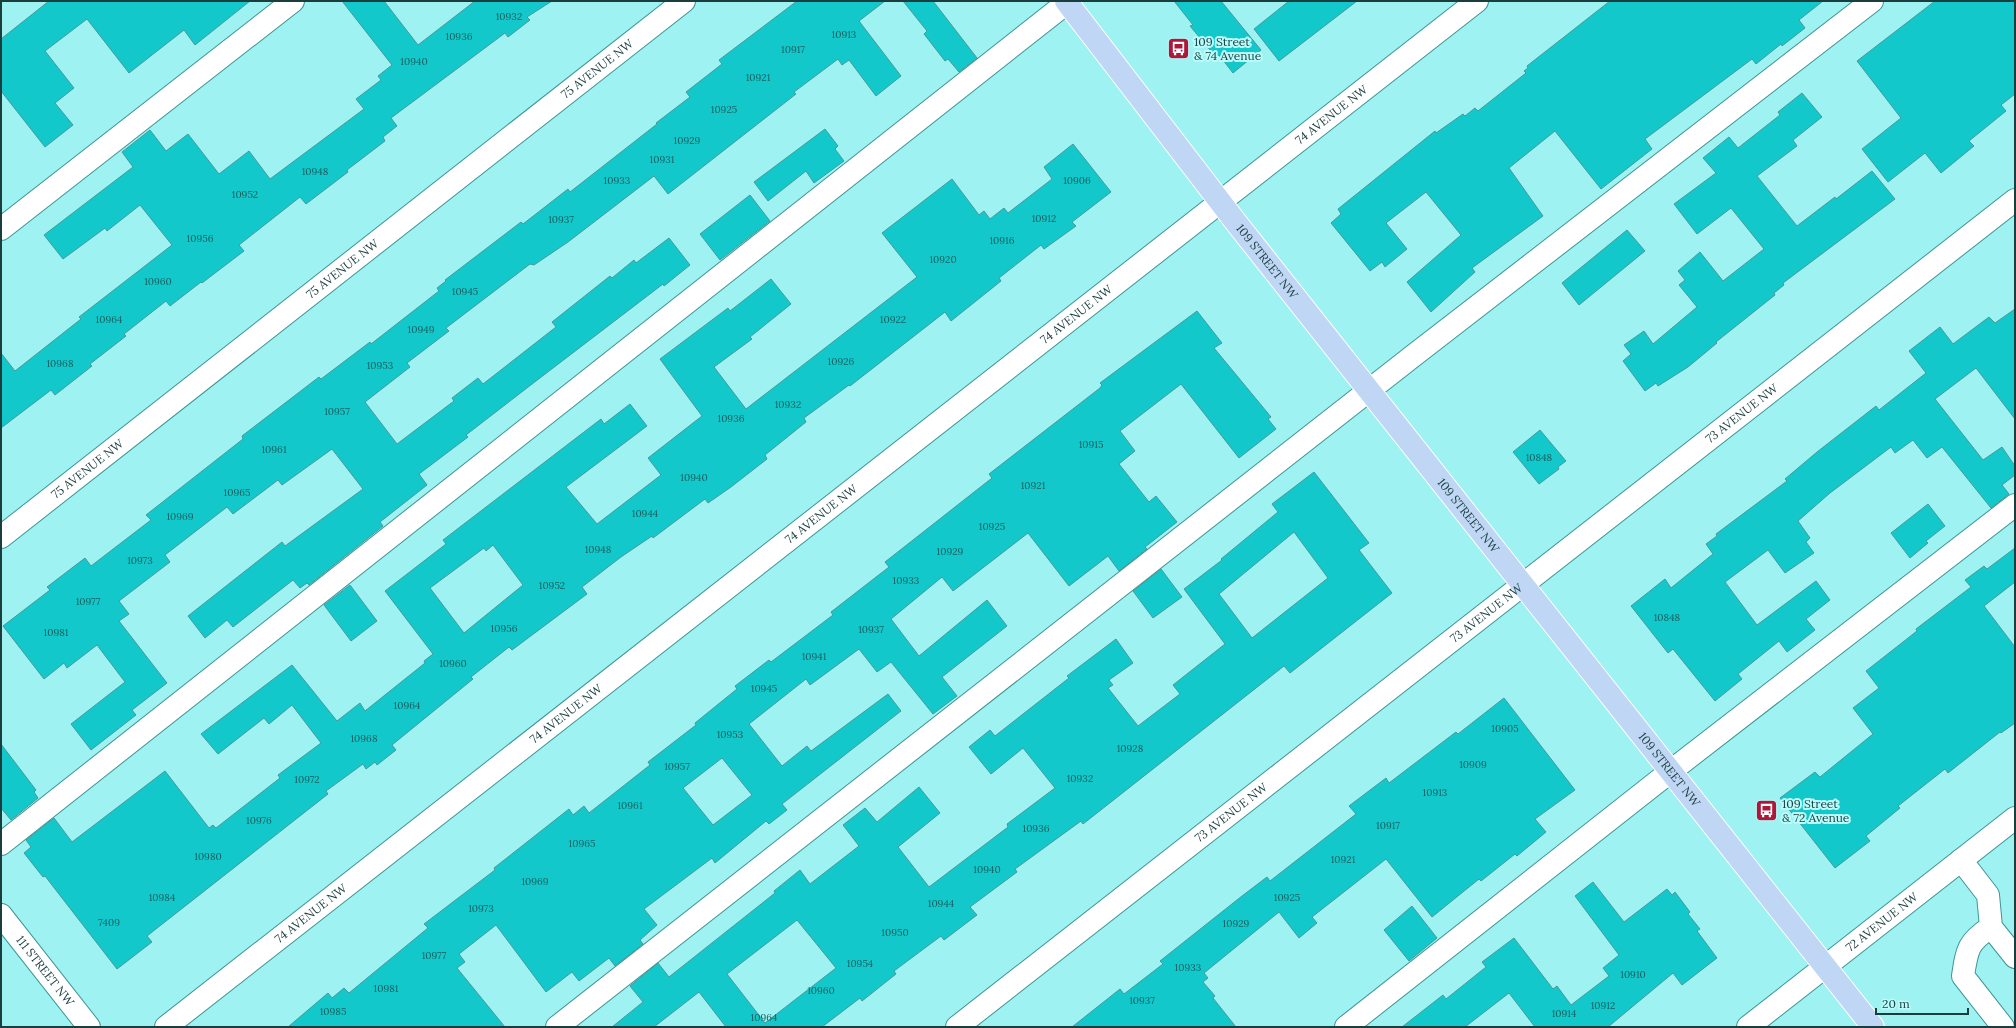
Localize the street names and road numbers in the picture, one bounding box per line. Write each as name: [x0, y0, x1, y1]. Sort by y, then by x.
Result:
street label: 75 AVENUE NW: [558, 35, 637, 102]
street label: 74 AVENUE NW: [1292, 81, 1371, 147]
street label: 109 STREET NW: [1233, 221, 1302, 302]
street label: 75 AVENUE NW: [303, 235, 382, 302]
street label: 74 AVENUE NW: [1037, 281, 1116, 347]
street label: 73 AVENUE NW: [1702, 380, 1781, 446]
street label: 75 AVENUE NW: [48, 435, 127, 502]
street label: 109 STREET NW: [1434, 475, 1503, 556]
street label: 74 AVENUE NW: [782, 480, 861, 547]
street label: 73 AVENUE NW: [1447, 579, 1526, 646]
street label: 74 AVENUE NW: [527, 680, 606, 746]
street label: 109 STREET NW: [1635, 729, 1704, 810]
street label: 73 AVENUE NW: [1192, 779, 1271, 845]
street label: 74 AVENUE NW: [272, 880, 350, 946]
street label: 72 AVENUE NW: [1843, 888, 1921, 955]
street label: 111 STREET NW: [13, 932, 78, 1009]

